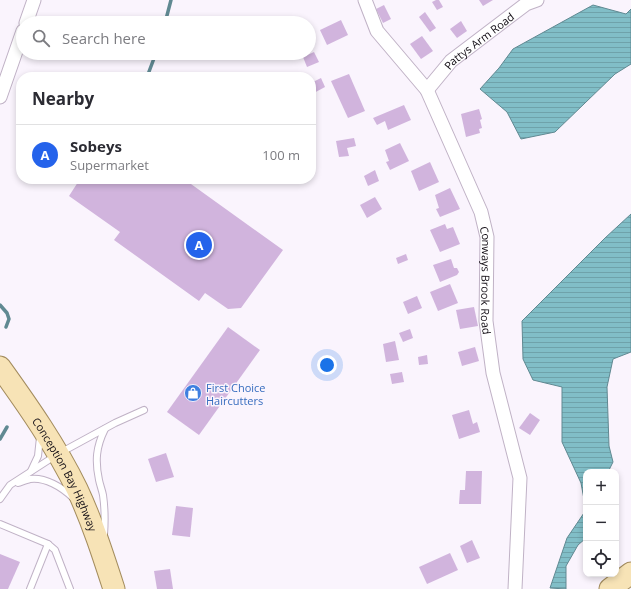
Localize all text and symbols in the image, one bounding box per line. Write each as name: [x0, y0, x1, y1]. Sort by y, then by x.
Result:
street label: Pattys Arm Road: [440, 9, 517, 72]
search box: [16, 16, 316, 60]
icon: search: [30, 27, 52, 49]
text: Search here: [62, 28, 146, 48]
text: Nearby: [32, 87, 94, 110]
text: Sobeys: [70, 136, 122, 156]
text: A: [41, 146, 49, 164]
text: 100 m: [262, 146, 300, 164]
text: Supermarket: [70, 156, 149, 174]
street label: Conways Brook Road: [477, 225, 495, 335]
pin: A: [186, 230, 212, 260]
your location: [317, 355, 337, 375]
place label: First Choice Haircutters: [206, 380, 266, 408]
shop icon: First Choice Haircutters: [183, 383, 203, 403]
street label: Conception Bay Highway: [30, 414, 101, 534]
map controls: [583, 469, 619, 577]
button: +: [583, 469, 619, 505]
button: −: [583, 505, 619, 541]
button: locate: [583, 541, 619, 577]

